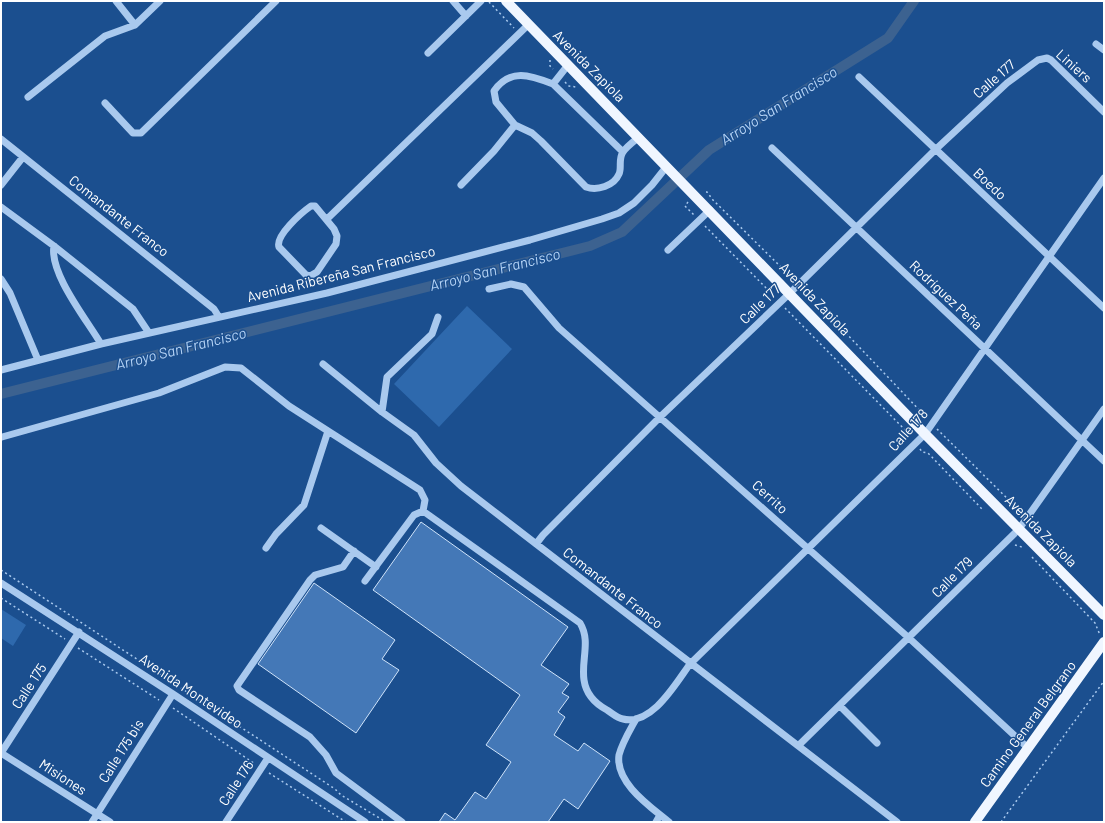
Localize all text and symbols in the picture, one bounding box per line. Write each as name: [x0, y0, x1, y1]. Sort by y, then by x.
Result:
street label: Avenida Zapiola: [550, 26, 629, 105]
street label: Liniers: [1053, 45, 1096, 86]
street label: Calle 177: [969, 55, 1019, 102]
water label: Arroyo San Francisco: [717, 62, 840, 148]
street label: Boedo: [970, 164, 1010, 203]
street label: Comandante Franco: [66, 171, 173, 260]
street label: Avenida Ribereña San Francisco: [245, 242, 437, 305]
water label: Arroyo San Francisco: [428, 244, 562, 294]
street label: Rodríguez Peña: [906, 257, 986, 333]
street label: Avenida Zapiola: [776, 259, 854, 339]
street label: Calle 177: [736, 280, 784, 327]
water label: Arroyo San Francisco: [114, 323, 248, 373]
street label: Calle 178: [884, 405, 931, 454]
street label: Cerrito: [749, 476, 792, 517]
street label: Avenida Zapiola: [1002, 491, 1081, 570]
street label: Comandante Franco: [560, 543, 667, 632]
street label: Calle 179: [928, 553, 976, 601]
street label: Avenida Montevideo: [136, 650, 246, 731]
street label: Camino General Belgrano: [976, 657, 1079, 790]
street label: Calle 175: [8, 660, 50, 712]
street label: Calle 175 bis: [94, 716, 147, 786]
street label: Misiones: [36, 755, 90, 798]
street label: Calle 176: [215, 757, 257, 809]

